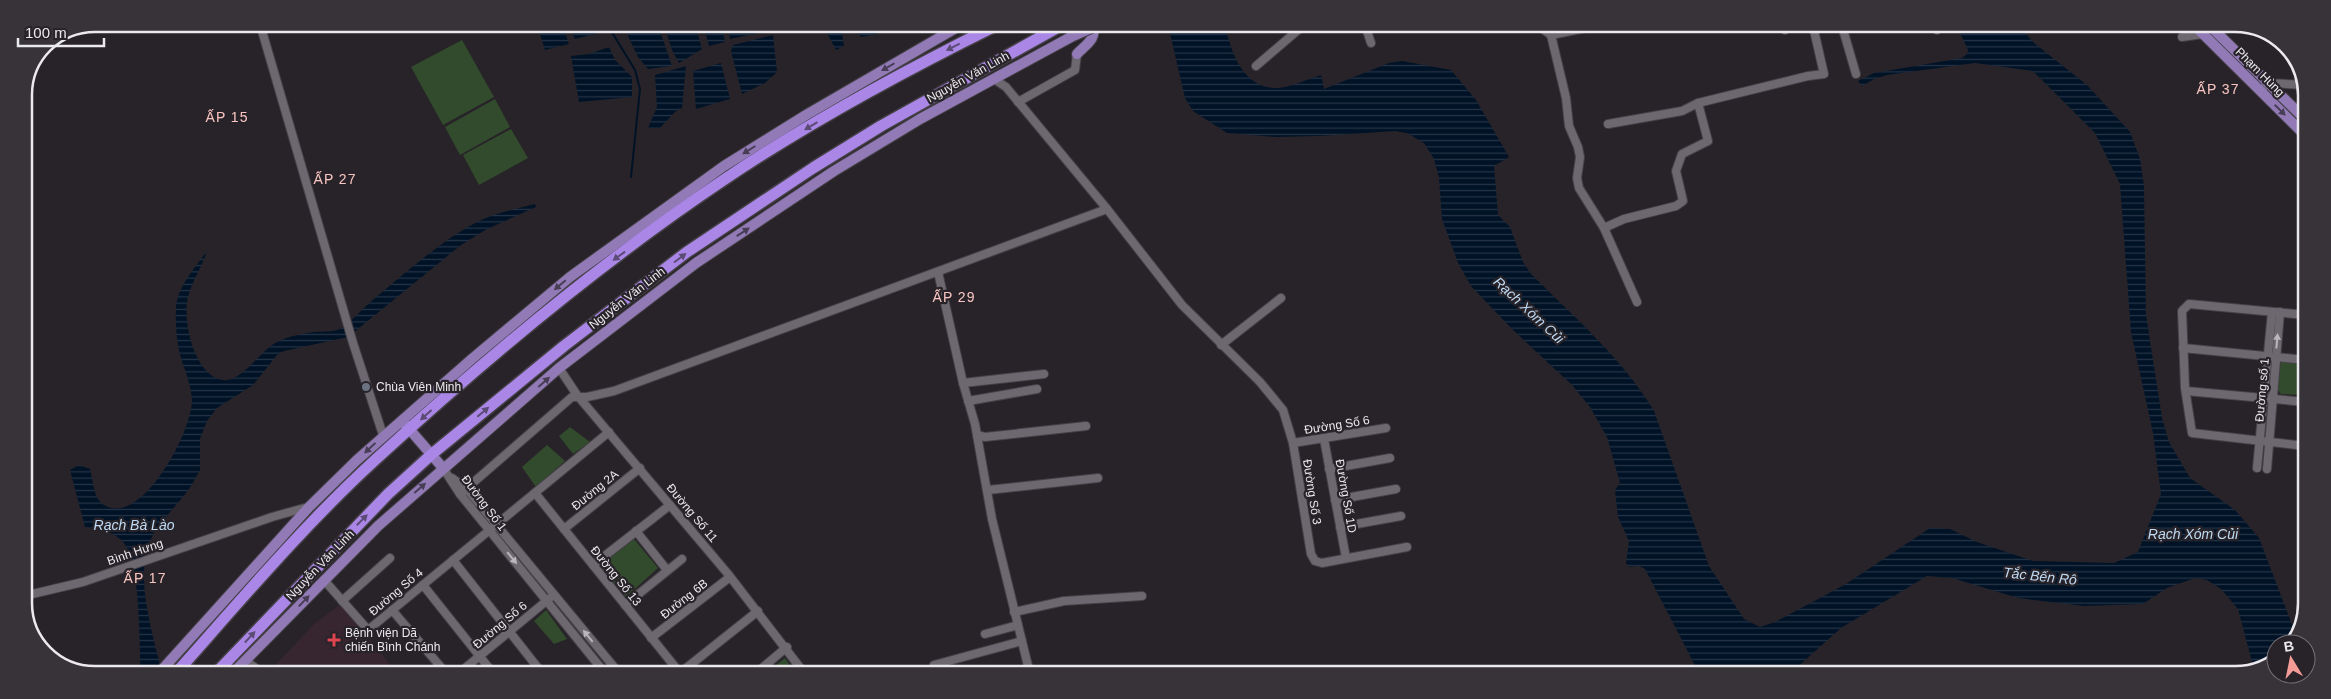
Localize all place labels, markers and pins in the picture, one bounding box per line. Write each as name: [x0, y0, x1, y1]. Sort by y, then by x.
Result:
place label: Chùa Viên Minh: [376, 380, 461, 394]
marker: Chùa Viên Minh: [360, 381, 372, 393]
place label: Bệnh viện Dã chiến Bình Chánh: [345, 626, 440, 654]
marker: Bệnh viện Dã chiến Bình Chánh: [327, 633, 341, 647]

